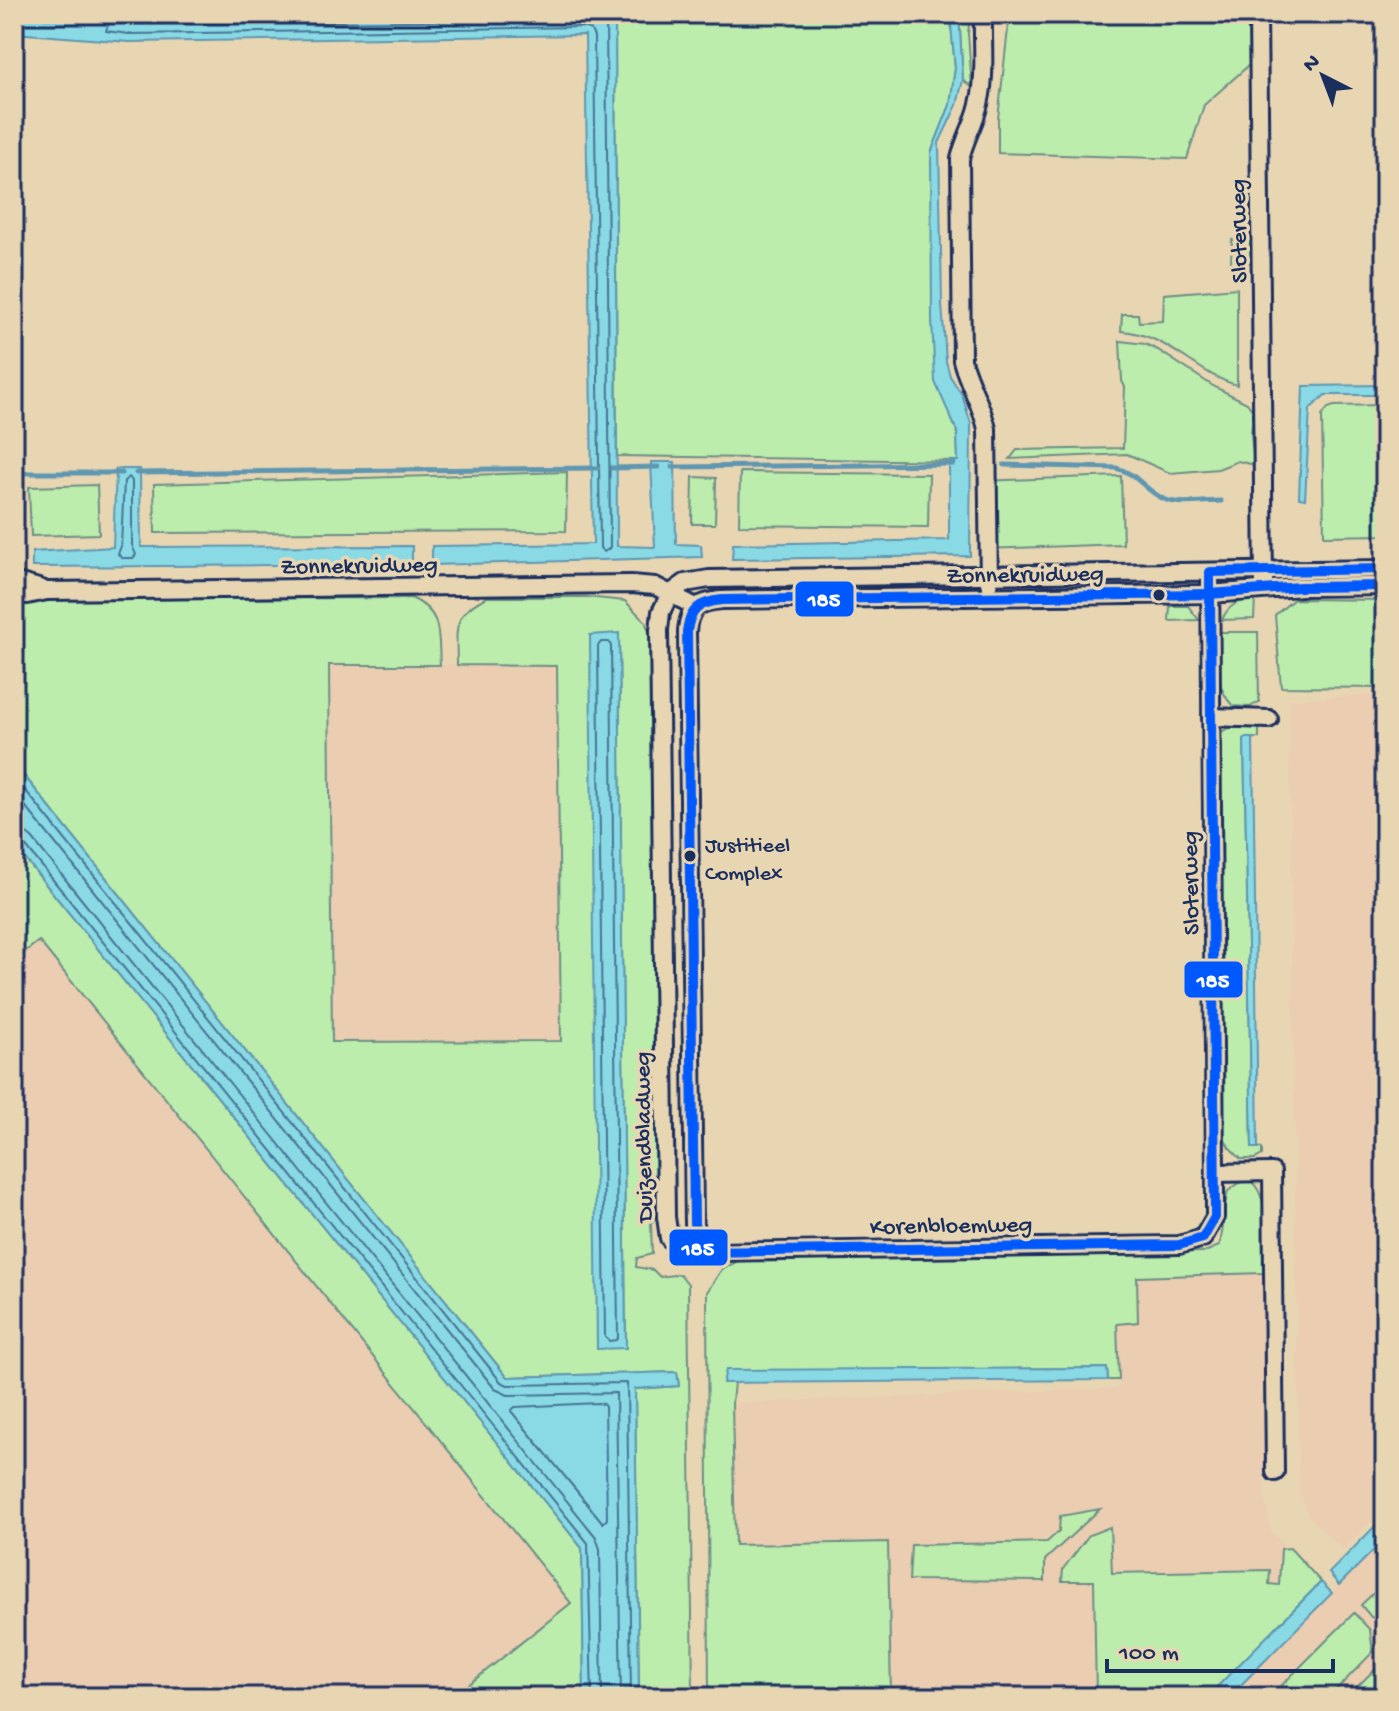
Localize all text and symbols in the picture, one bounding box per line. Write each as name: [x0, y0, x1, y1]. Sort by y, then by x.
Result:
north arrow: [1283, 36, 1363, 116]
text: N: [1298, 50, 1326, 79]
street label: Sloterweg: [1225, 179, 1256, 283]
street label: Zonnekruidweg: [280, 552, 438, 583]
street label: Zonnekruidweg: [946, 561, 1104, 592]
line badge: 185: [794, 580, 855, 618]
unlabelled marker: [1151, 587, 1167, 603]
text: 185: [807, 589, 841, 615]
street label: Sloterweg: [1177, 831, 1208, 935]
place label: Justitieel Complex: [705, 834, 790, 888]
marker: Justitieel Complex: [682, 848, 698, 864]
line badge: 185: [1183, 960, 1244, 999]
text: 185: [1196, 970, 1230, 996]
street label: Duizendbladweg: [630, 1051, 662, 1224]
street label: Korenbloemweg: [870, 1212, 1033, 1243]
line badge: 185: [668, 1228, 729, 1267]
text: 185: [681, 1238, 715, 1264]
scale bar: [1107, 1623, 1333, 1673]
text: 100 m: [1118, 1640, 1179, 1669]

